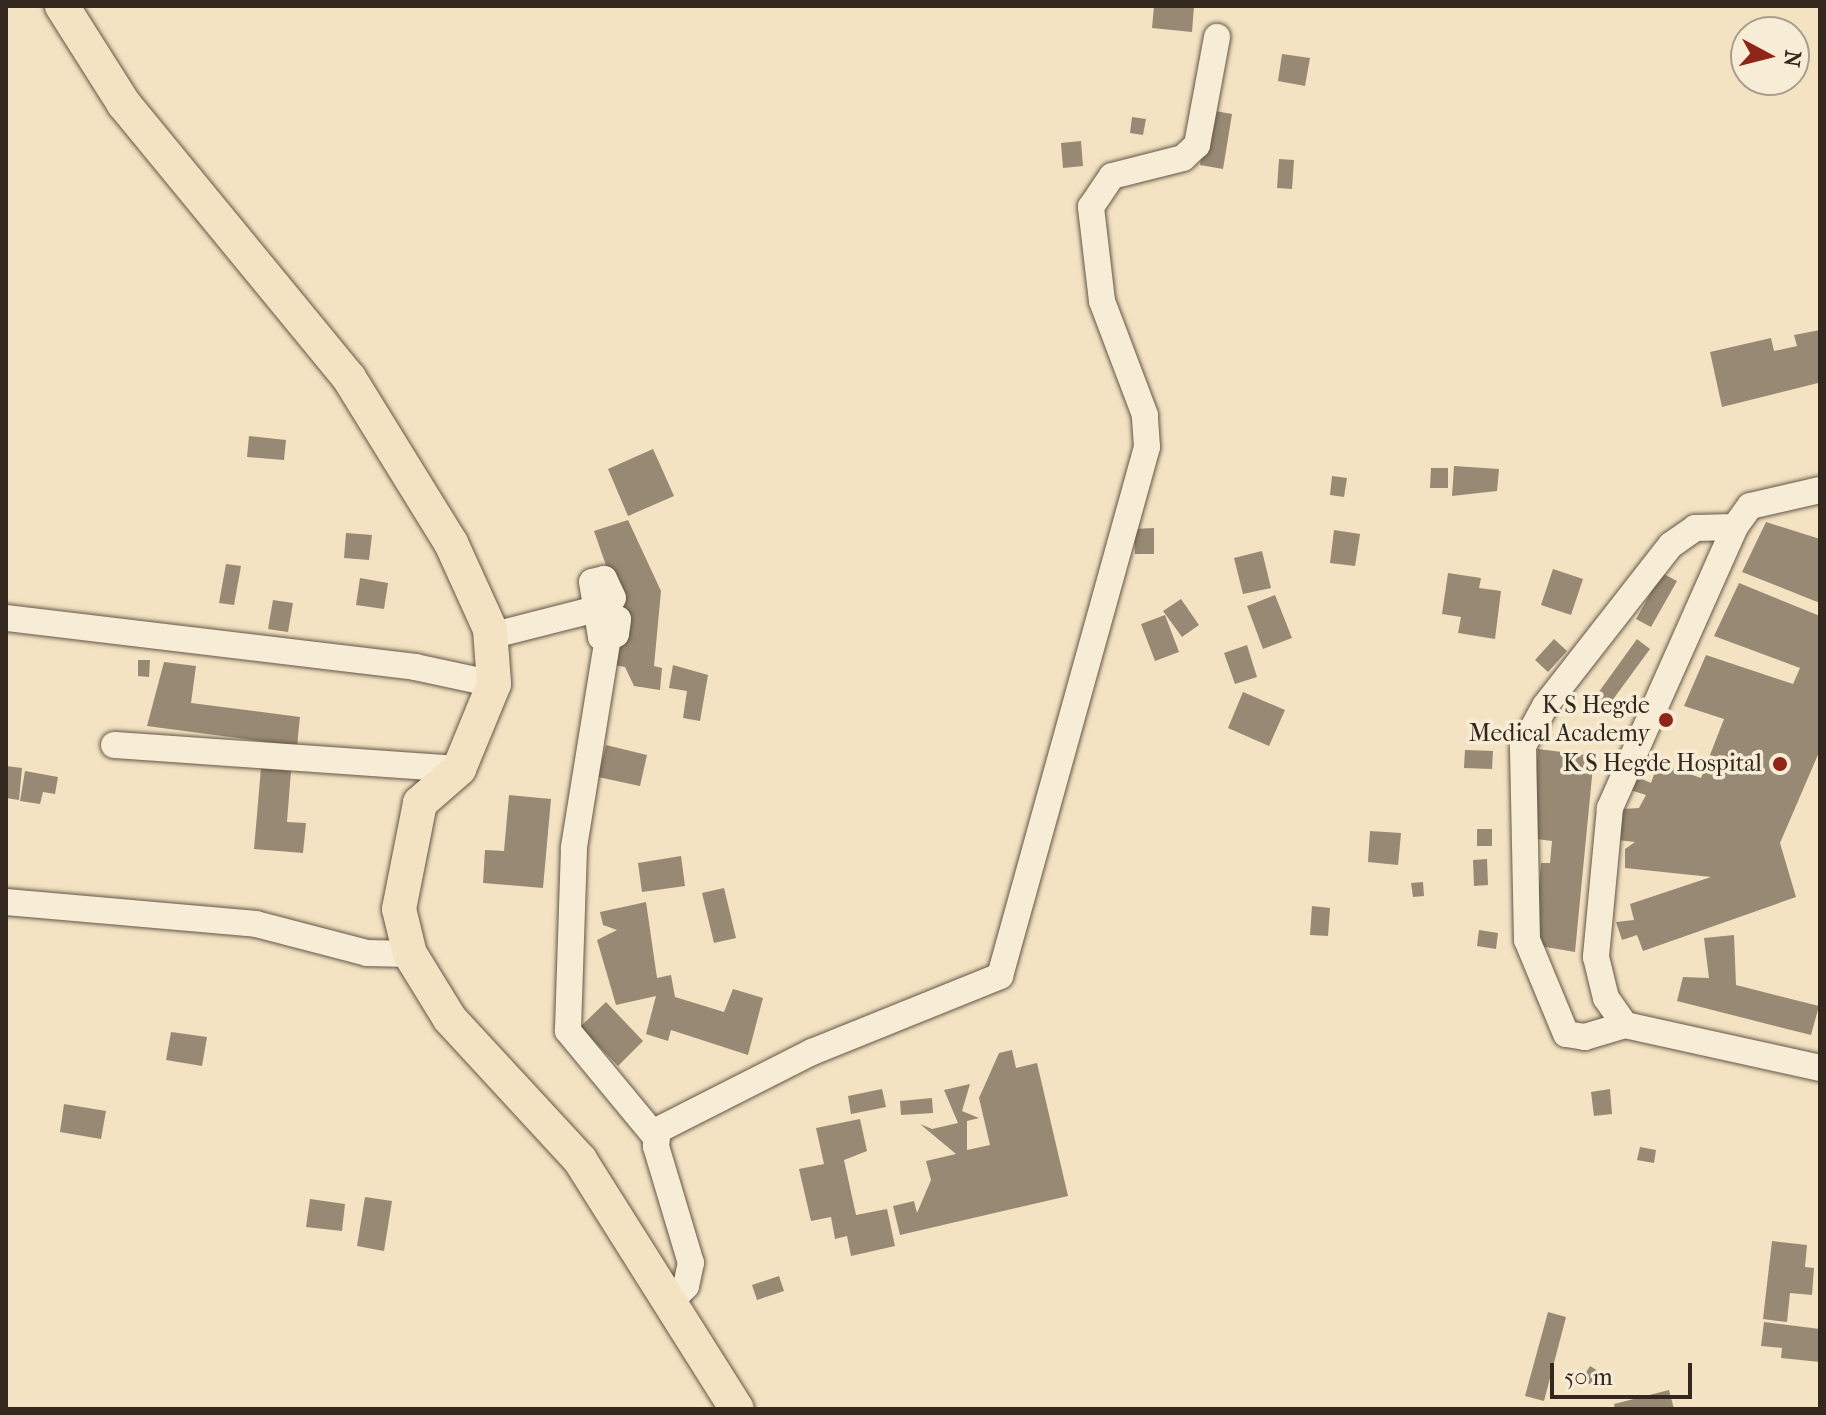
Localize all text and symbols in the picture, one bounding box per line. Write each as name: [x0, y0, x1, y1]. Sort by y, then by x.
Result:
north arrow: [1730, 16, 1810, 96]
text: N: [1778, 49, 1806, 69]
place label: K S Hegde Medical Academy: [1469, 692, 1650, 748]
marker: K S Hegde Medical Academy: [1657, 711, 1675, 729]
place label: K S Hegde Hospital: [1563, 750, 1762, 778]
marker: K S Hegde Hospital: [1769, 753, 1791, 775]
scale bar: [1554, 1347, 1696, 1397]
text: 50 m: [1564, 1363, 1613, 1391]

